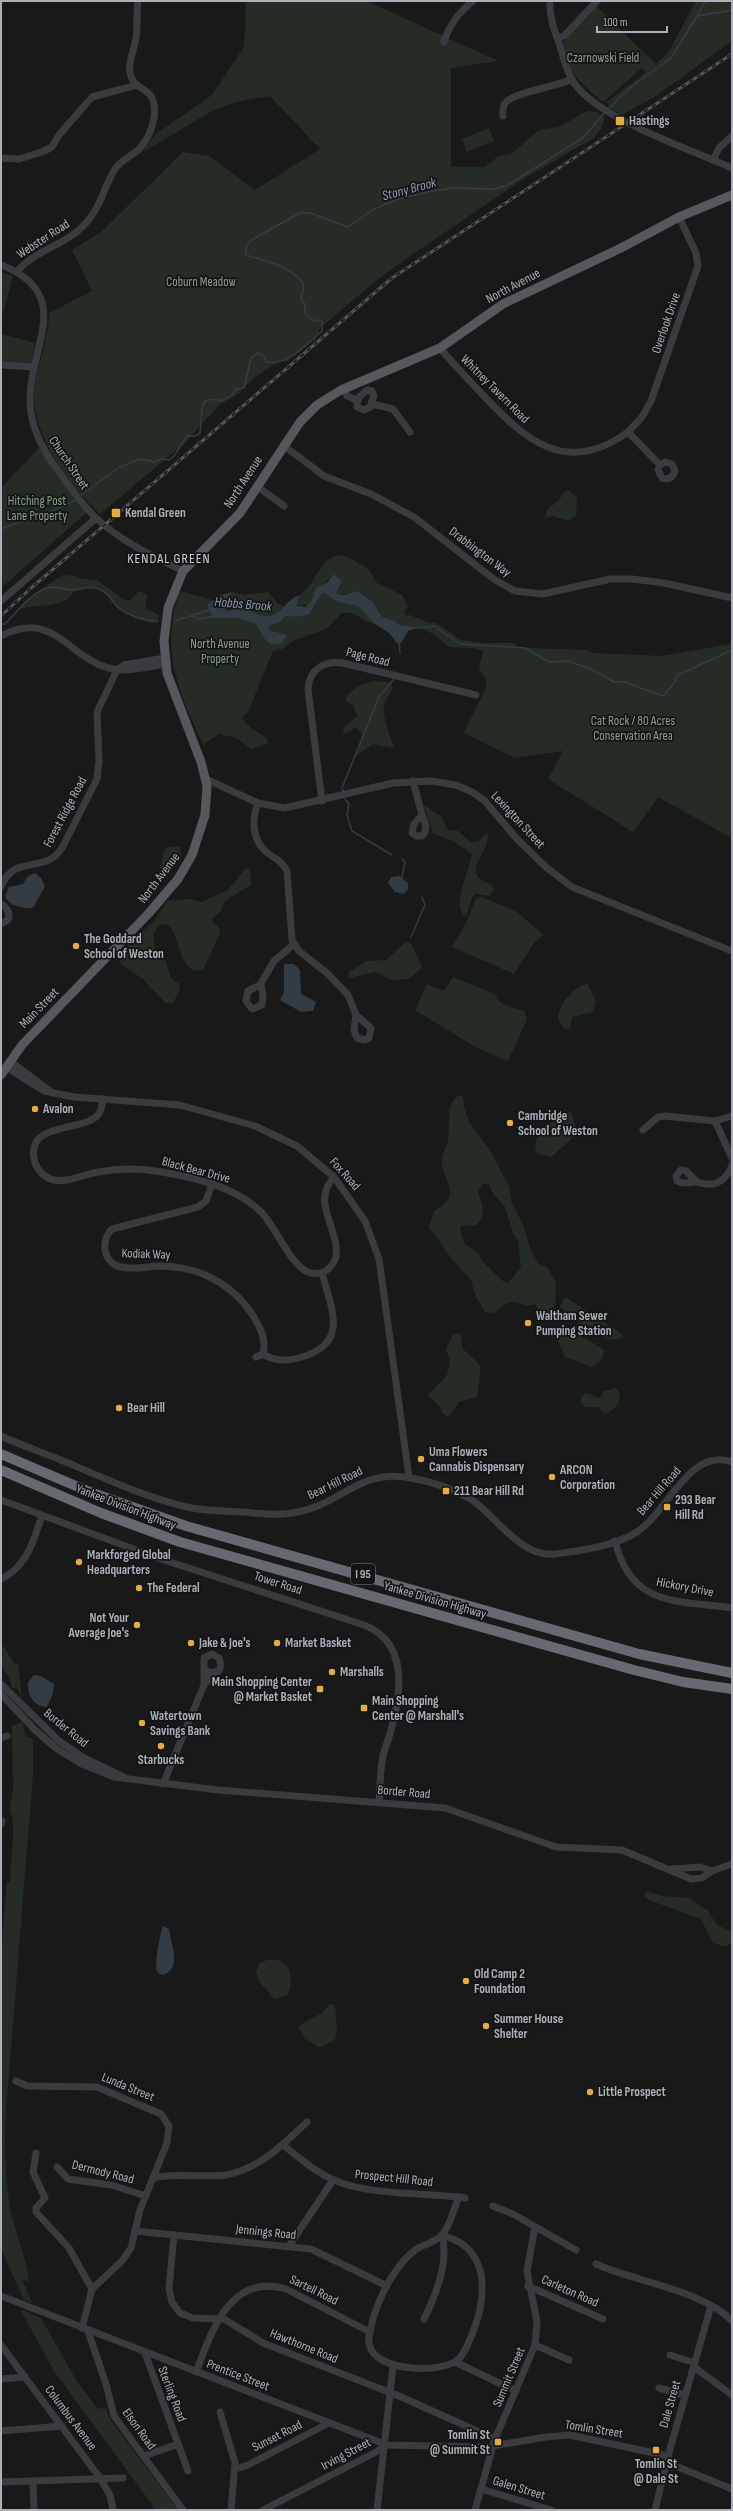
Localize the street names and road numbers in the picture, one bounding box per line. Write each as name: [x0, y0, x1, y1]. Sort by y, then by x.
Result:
street label: Webster Road: [13, 216, 73, 262]
street label: North Avenue: [483, 265, 543, 307]
street label: Overlook Drive: [648, 291, 684, 355]
street label: Whitney Tavern Road: [457, 351, 533, 427]
street label: Church Street: [45, 433, 93, 493]
street label: North Avenue: [220, 453, 266, 511]
street label: Drabbington Way: [446, 523, 514, 581]
street label: Page Road: [345, 644, 391, 670]
street label: Forest Ridge Road: [40, 774, 90, 850]
street label: Lexington Street: [488, 788, 548, 852]
street label: North Avenue: [135, 850, 183, 906]
street label: Main Street: [16, 984, 62, 1032]
street label: Black Bear Drive: [160, 1153, 232, 1187]
street label: Fox Road: [326, 1154, 364, 1194]
street label: Kodiak Way: [121, 1245, 171, 1263]
street label: Bear Hill Road: [305, 1463, 365, 1503]
street label: Bear Hill Road: [633, 1463, 685, 1519]
street label: Yankee Division Highway: [74, 1481, 178, 1533]
road number: I 95: [351, 1564, 375, 1584]
street label: Tower Road: [252, 1568, 304, 1598]
street label: Hickory Drive: [655, 1574, 715, 1600]
street label: Yankee Division Highway: [382, 1578, 488, 1622]
street label: Border Road: [40, 1705, 92, 1751]
street label: Border Road: [377, 1782, 431, 1802]
street label: Lunda Street: [99, 2069, 157, 2105]
street label: Dermody Road: [70, 2157, 136, 2187]
street label: Prospect Hill Road: [354, 2166, 434, 2190]
street label: Jennings Road: [234, 2221, 297, 2243]
street label: Sartell Road: [287, 2271, 341, 2309]
street label: Carleton Road: [539, 2271, 601, 2311]
street label: Hawthorne Road: [268, 2325, 340, 2367]
street label: Summit Street: [489, 2345, 529, 2409]
street label: Prentice Street: [204, 2356, 272, 2394]
street label: Sterling Road: [154, 2364, 190, 2424]
street label: Dale Street: [656, 2378, 684, 2429]
street label: Columbus Avenue: [41, 2382, 101, 2454]
street label: Elson Road: [119, 2405, 159, 2453]
street label: Sunset Road: [249, 2417, 305, 2455]
street label: Tomlin Street: [564, 2417, 624, 2441]
street label: Irving Street: [318, 2434, 374, 2474]
street label: Galen Street: [491, 2472, 547, 2504]

